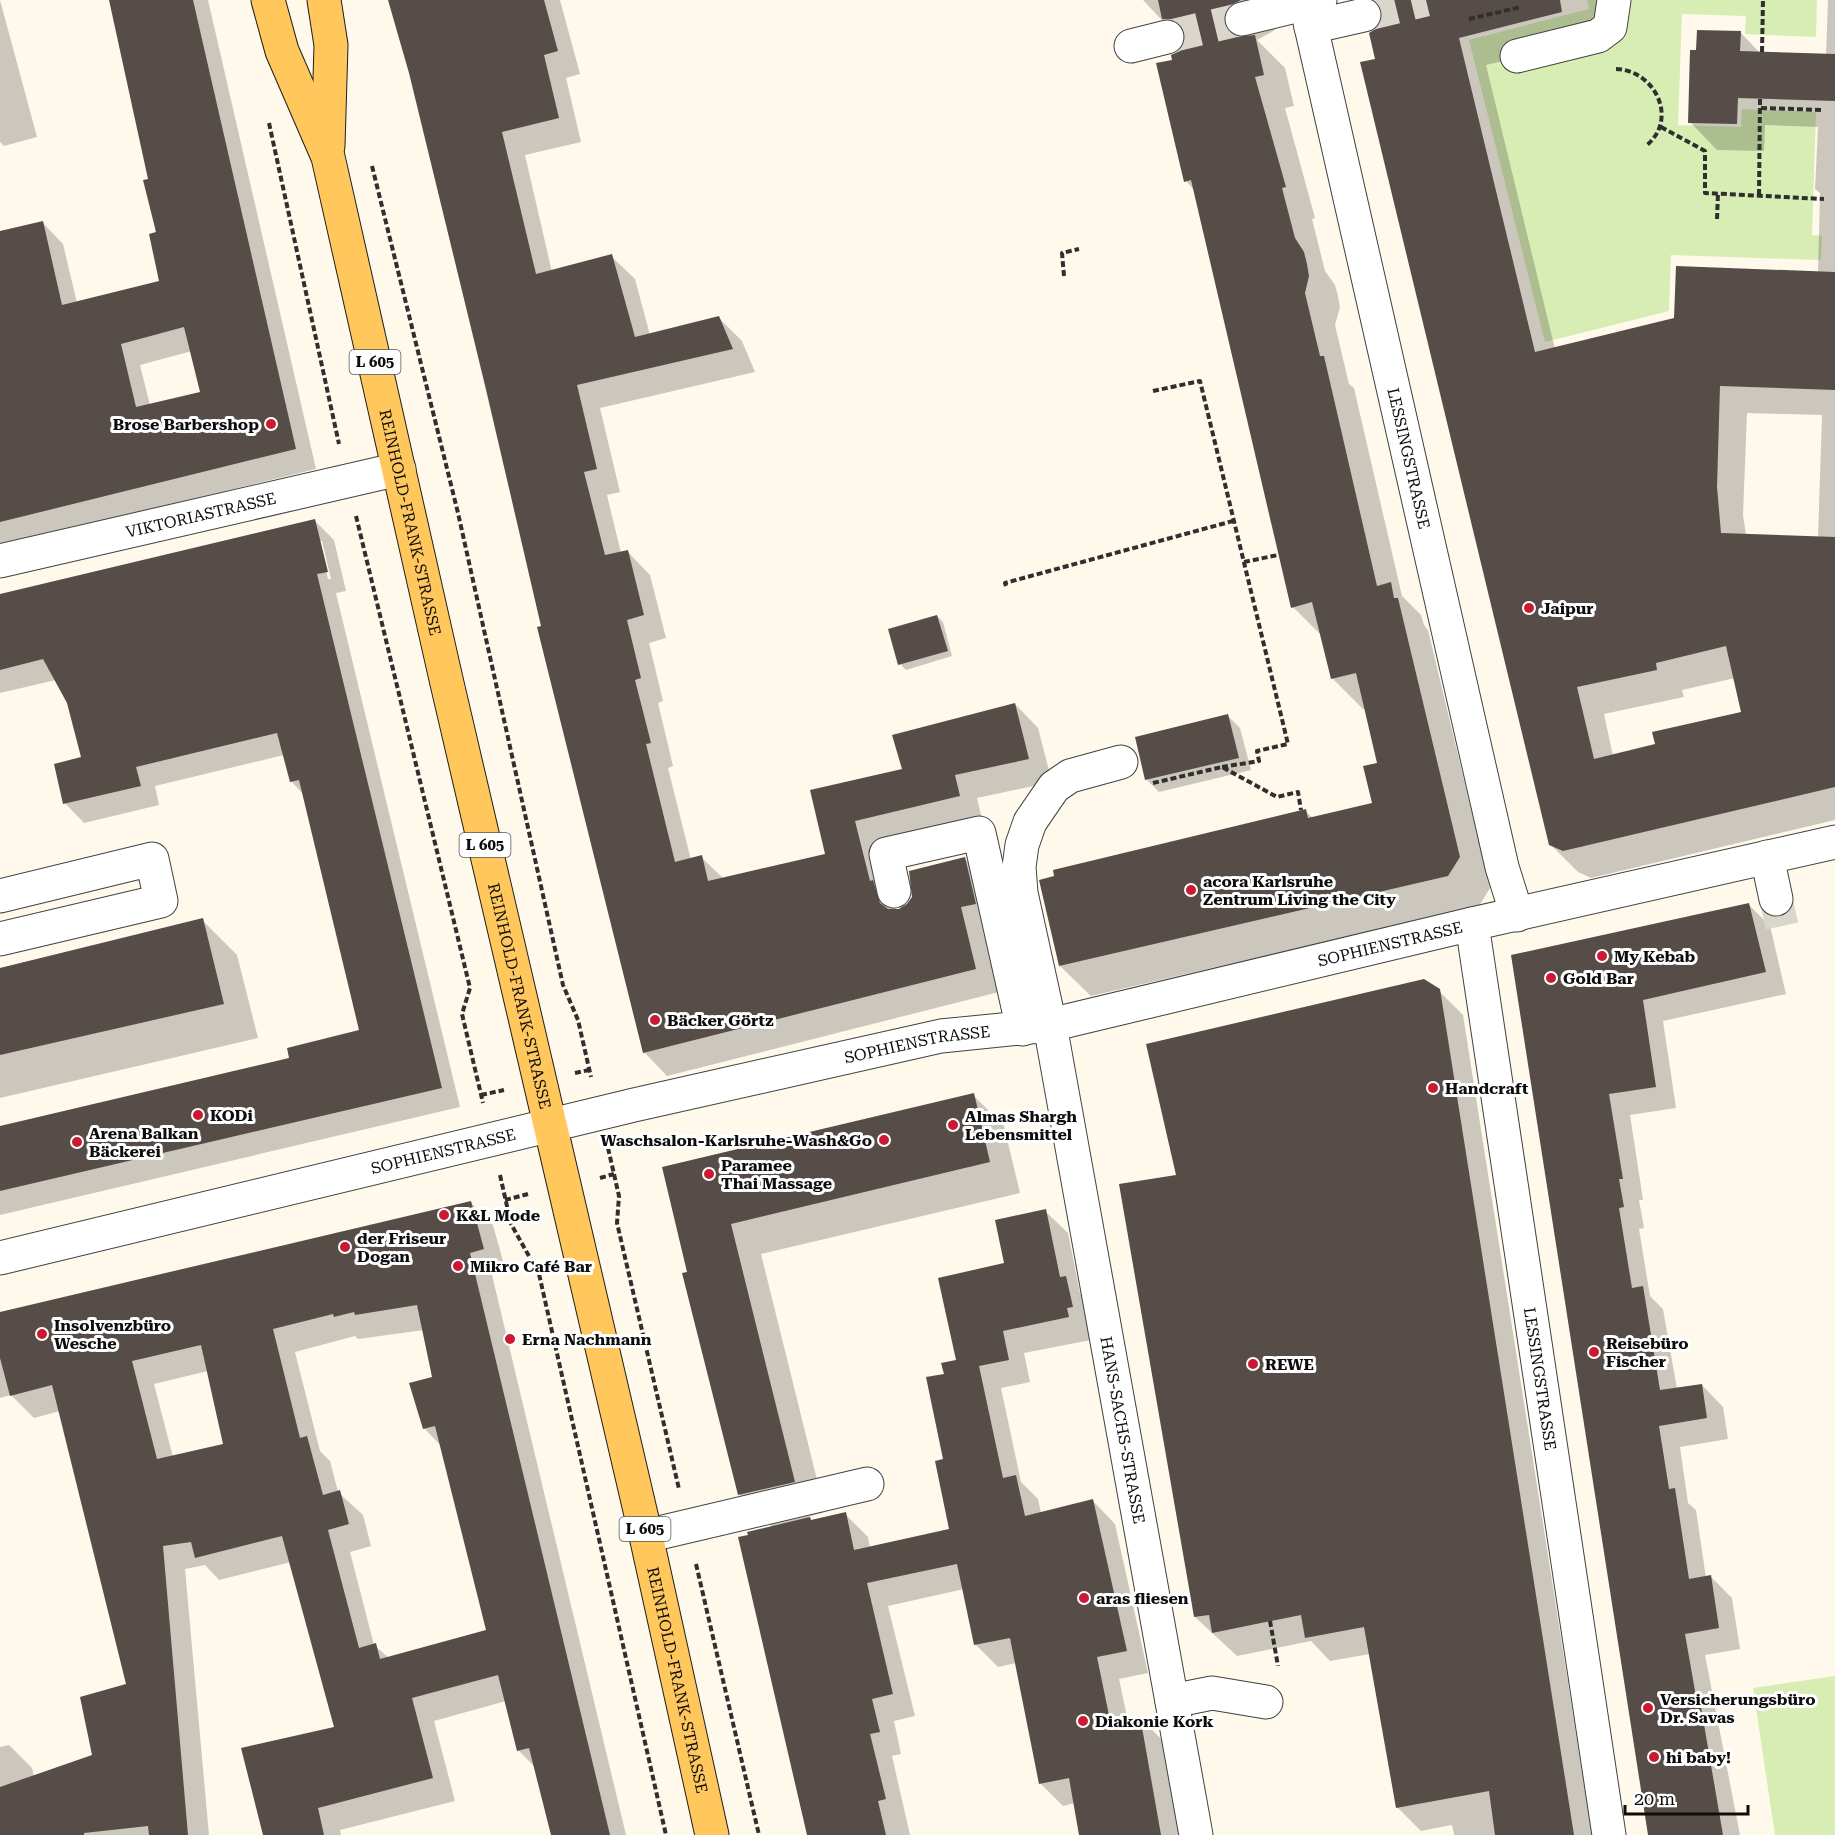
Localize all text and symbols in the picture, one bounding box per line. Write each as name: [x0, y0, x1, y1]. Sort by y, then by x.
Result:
road number: L 605: [350, 350, 400, 374]
street label: LESSINGSTRASSE: [1383, 386, 1434, 531]
street label: REINHOLD-FRANK-STRASSE: [375, 407, 445, 637]
place label: Brose Barbershop: [113, 415, 259, 434]
marker: Brose Barbershop: [264, 417, 278, 431]
street label: VIKTORIASTRASSE: [124, 489, 278, 542]
place label: Jaipur: [1541, 599, 1594, 618]
marker: Jaipur: [1522, 601, 1536, 615]
road number: L 605: [460, 833, 510, 857]
place label: acora Karlsruhe Zentrum Living the City: [1203, 872, 1396, 909]
street label: REINHOLD-FRANK-STRASSE: [484, 881, 555, 1111]
marker: acora Karlsruhe Zentrum Living the City: [1184, 883, 1198, 897]
street label: SOPHIENSTRASSE: [1316, 918, 1464, 971]
place label: My Kebab: [1614, 947, 1695, 966]
marker: My Kebab: [1595, 949, 1609, 963]
place label: Gold Bar: [1563, 969, 1634, 988]
marker: Gold Bar: [1544, 971, 1558, 985]
place label: Bäcker Görtz: [667, 1011, 773, 1030]
marker: Bäcker Görtz: [648, 1013, 662, 1027]
street label: SOPHIENSTRASSE: [842, 1022, 991, 1067]
place label: Handcraft: [1445, 1079, 1529, 1098]
marker: Handcraft: [1426, 1081, 1440, 1095]
place label: KODi: [210, 1106, 253, 1125]
place label: Almas Shargh Lebensmittel: [965, 1107, 1077, 1144]
marker: KODi: [191, 1108, 205, 1122]
marker: Almas Shargh Lebensmittel: [946, 1118, 960, 1132]
place label: Arena Balkan Bäckerei: [89, 1124, 199, 1161]
street label: SOPHIENSTRASSE: [369, 1125, 518, 1178]
place label: Waschsalon-Karlsruhe-Wash&Go: [600, 1131, 872, 1150]
marker: Waschsalon-Karlsruhe-Wash&Go: [877, 1133, 891, 1147]
marker: Arena Balkan Bäckerei: [70, 1135, 84, 1149]
place label: Paramee Thai Massage: [721, 1156, 832, 1193]
marker: Paramee Thai Massage: [702, 1167, 716, 1181]
place label: K&L Mode: [456, 1206, 540, 1225]
marker: K&L Mode: [437, 1208, 451, 1222]
place label: der Friseur Dogan: [357, 1229, 446, 1266]
marker: der Friseur Dogan: [338, 1240, 352, 1254]
place label: Mikro Café Bar: [470, 1257, 592, 1276]
marker: Mikro Café Bar: [451, 1259, 465, 1273]
street label: LESSINGSTRASSE: [1520, 1306, 1560, 1452]
place label: Insolvenzbüro Wesche: [54, 1316, 171, 1353]
marker: Insolvenzbüro Wesche: [35, 1327, 49, 1341]
place label: Erna Nachmann: [522, 1330, 652, 1349]
marker: Erna Nachmann: [503, 1332, 517, 1346]
place label: Reisebüro Fischer: [1606, 1334, 1689, 1371]
street label: HANS-SACHS-STRASSE: [1096, 1335, 1149, 1525]
marker: Reisebüro Fischer: [1587, 1345, 1601, 1359]
place label: REWE: [1265, 1355, 1314, 1374]
marker: REWE: [1246, 1357, 1260, 1371]
road number: L 605: [620, 1517, 670, 1541]
street label: REINHOLD-FRANK-STRASSE: [643, 1565, 712, 1795]
place label: aras fliesen: [1096, 1589, 1189, 1608]
marker: aras fliesen: [1077, 1591, 1091, 1605]
place label: Versicherungsbüro Dr. Savas: [1660, 1690, 1816, 1727]
marker: Versicherungsbüro Dr. Savas: [1641, 1701, 1655, 1715]
place label: Diakonie Kork: [1095, 1712, 1214, 1731]
marker: Diakonie Kork: [1076, 1714, 1090, 1728]
place label: hi baby!: [1666, 1748, 1731, 1767]
marker: hi baby!: [1647, 1750, 1661, 1764]
scale bar: [1625, 1778, 1748, 1816]
text: 20 m: [1634, 1788, 1675, 1809]

